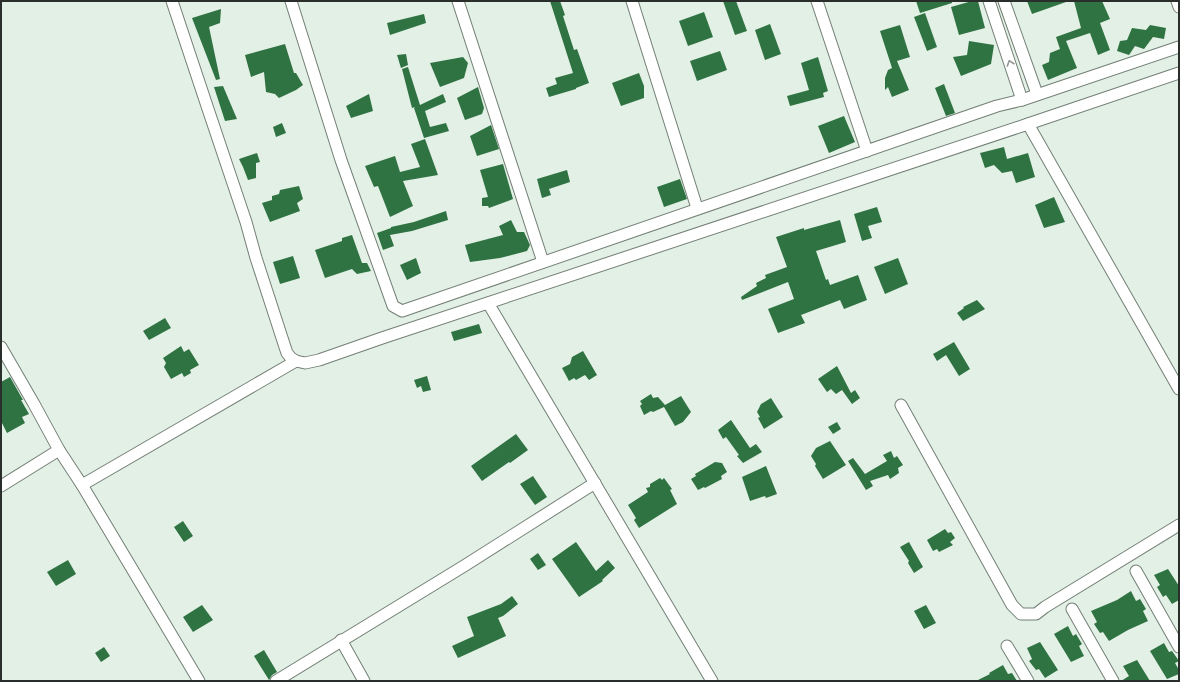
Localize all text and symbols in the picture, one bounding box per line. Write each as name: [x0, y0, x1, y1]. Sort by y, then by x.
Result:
one-way arrow: [1006, 60, 1014, 67]

